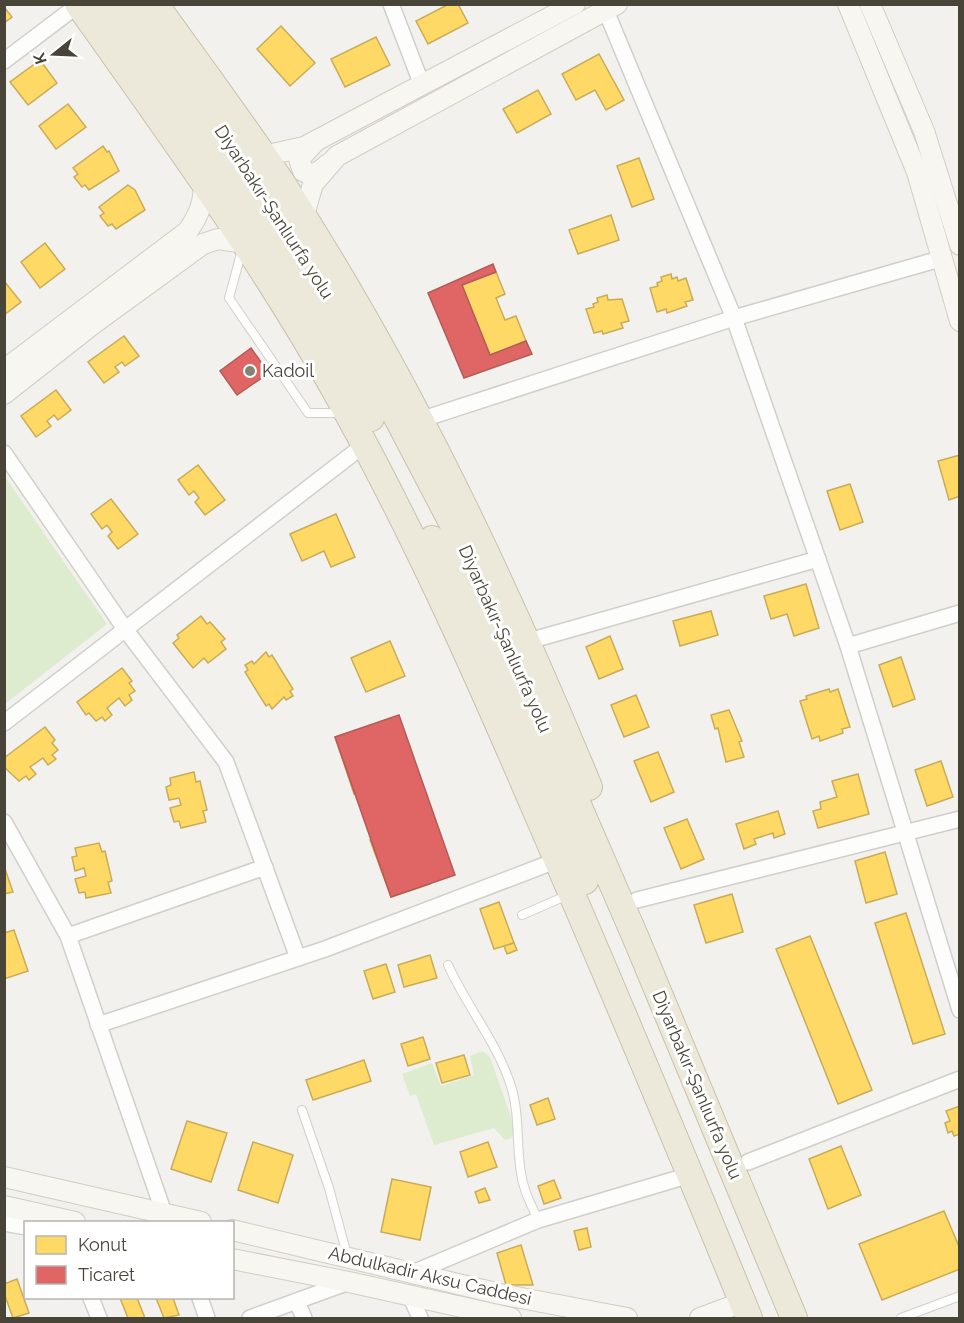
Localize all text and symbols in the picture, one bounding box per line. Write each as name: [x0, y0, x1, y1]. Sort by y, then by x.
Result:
north arrow: [24, 24, 84, 84]
text: K: [29, 50, 51, 67]
street label: Diyarbakır-Şanlıurfa yolu: [210, 121, 338, 302]
place label: Kadoil: [262, 360, 314, 381]
marker: Kadoil: [243, 364, 257, 378]
street label: Diyarbakır-Şanlıurfa yolu: [455, 542, 556, 736]
street label: Diyarbakır-Şanlıurfa yolu: [648, 987, 747, 1182]
legend: [24, 1221, 234, 1299]
text: Konut: [78, 1234, 127, 1255]
street label: Abdulkadir Aksu Caddesi: [326, 1242, 534, 1309]
text: Ticaret: [78, 1264, 135, 1285]

